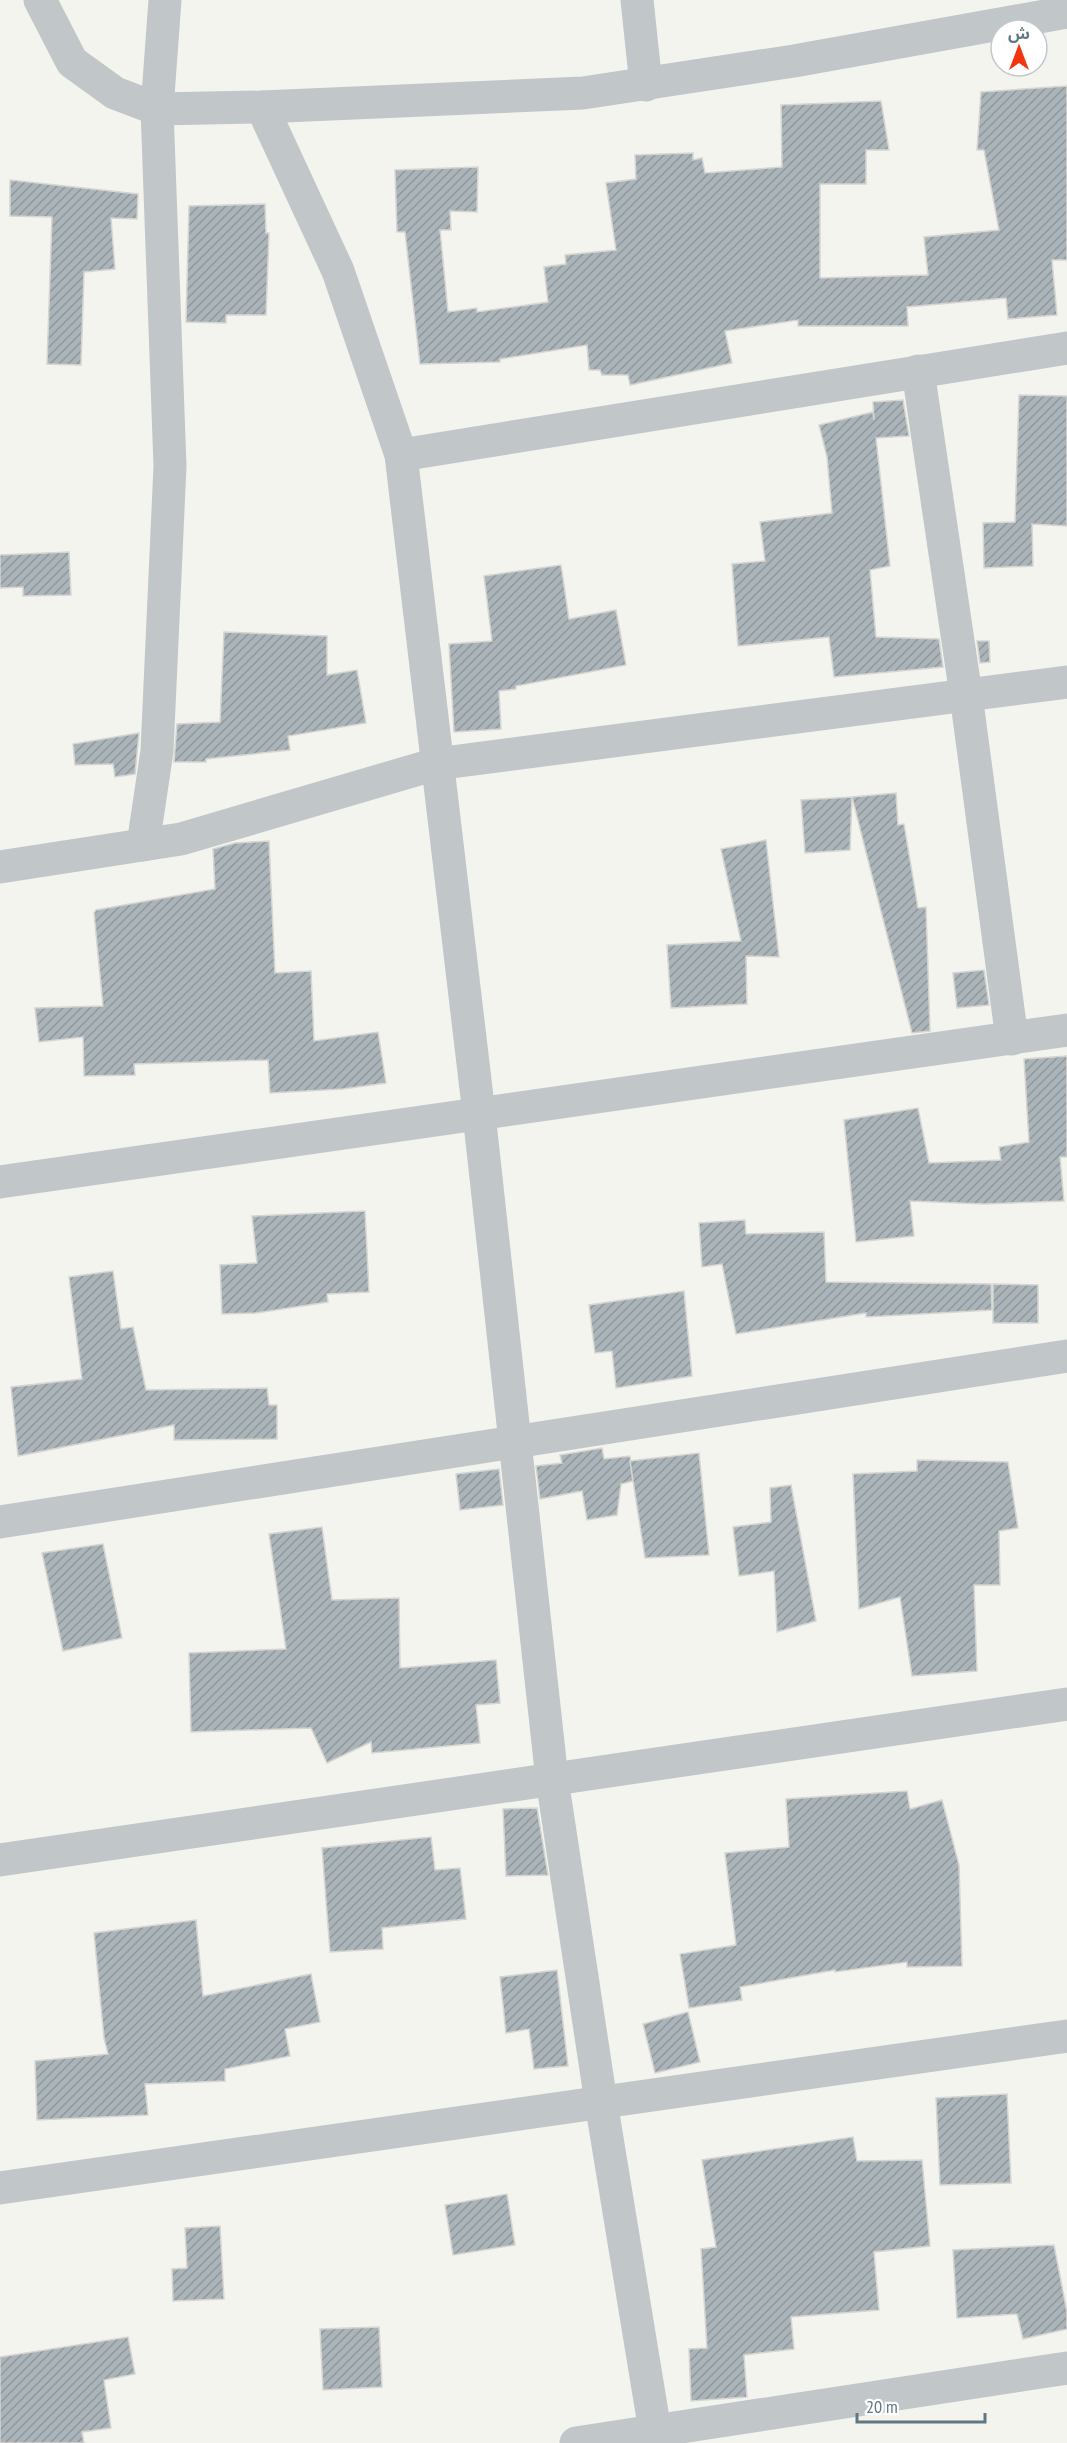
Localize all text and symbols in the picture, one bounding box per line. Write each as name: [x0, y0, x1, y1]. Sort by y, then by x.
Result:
north arrow: [989, 18, 1049, 78]
text: ش: [1008, 23, 1030, 43]
scale bar: [857, 2386, 984, 2424]
text: 20 m: [866, 2395, 898, 2418]

